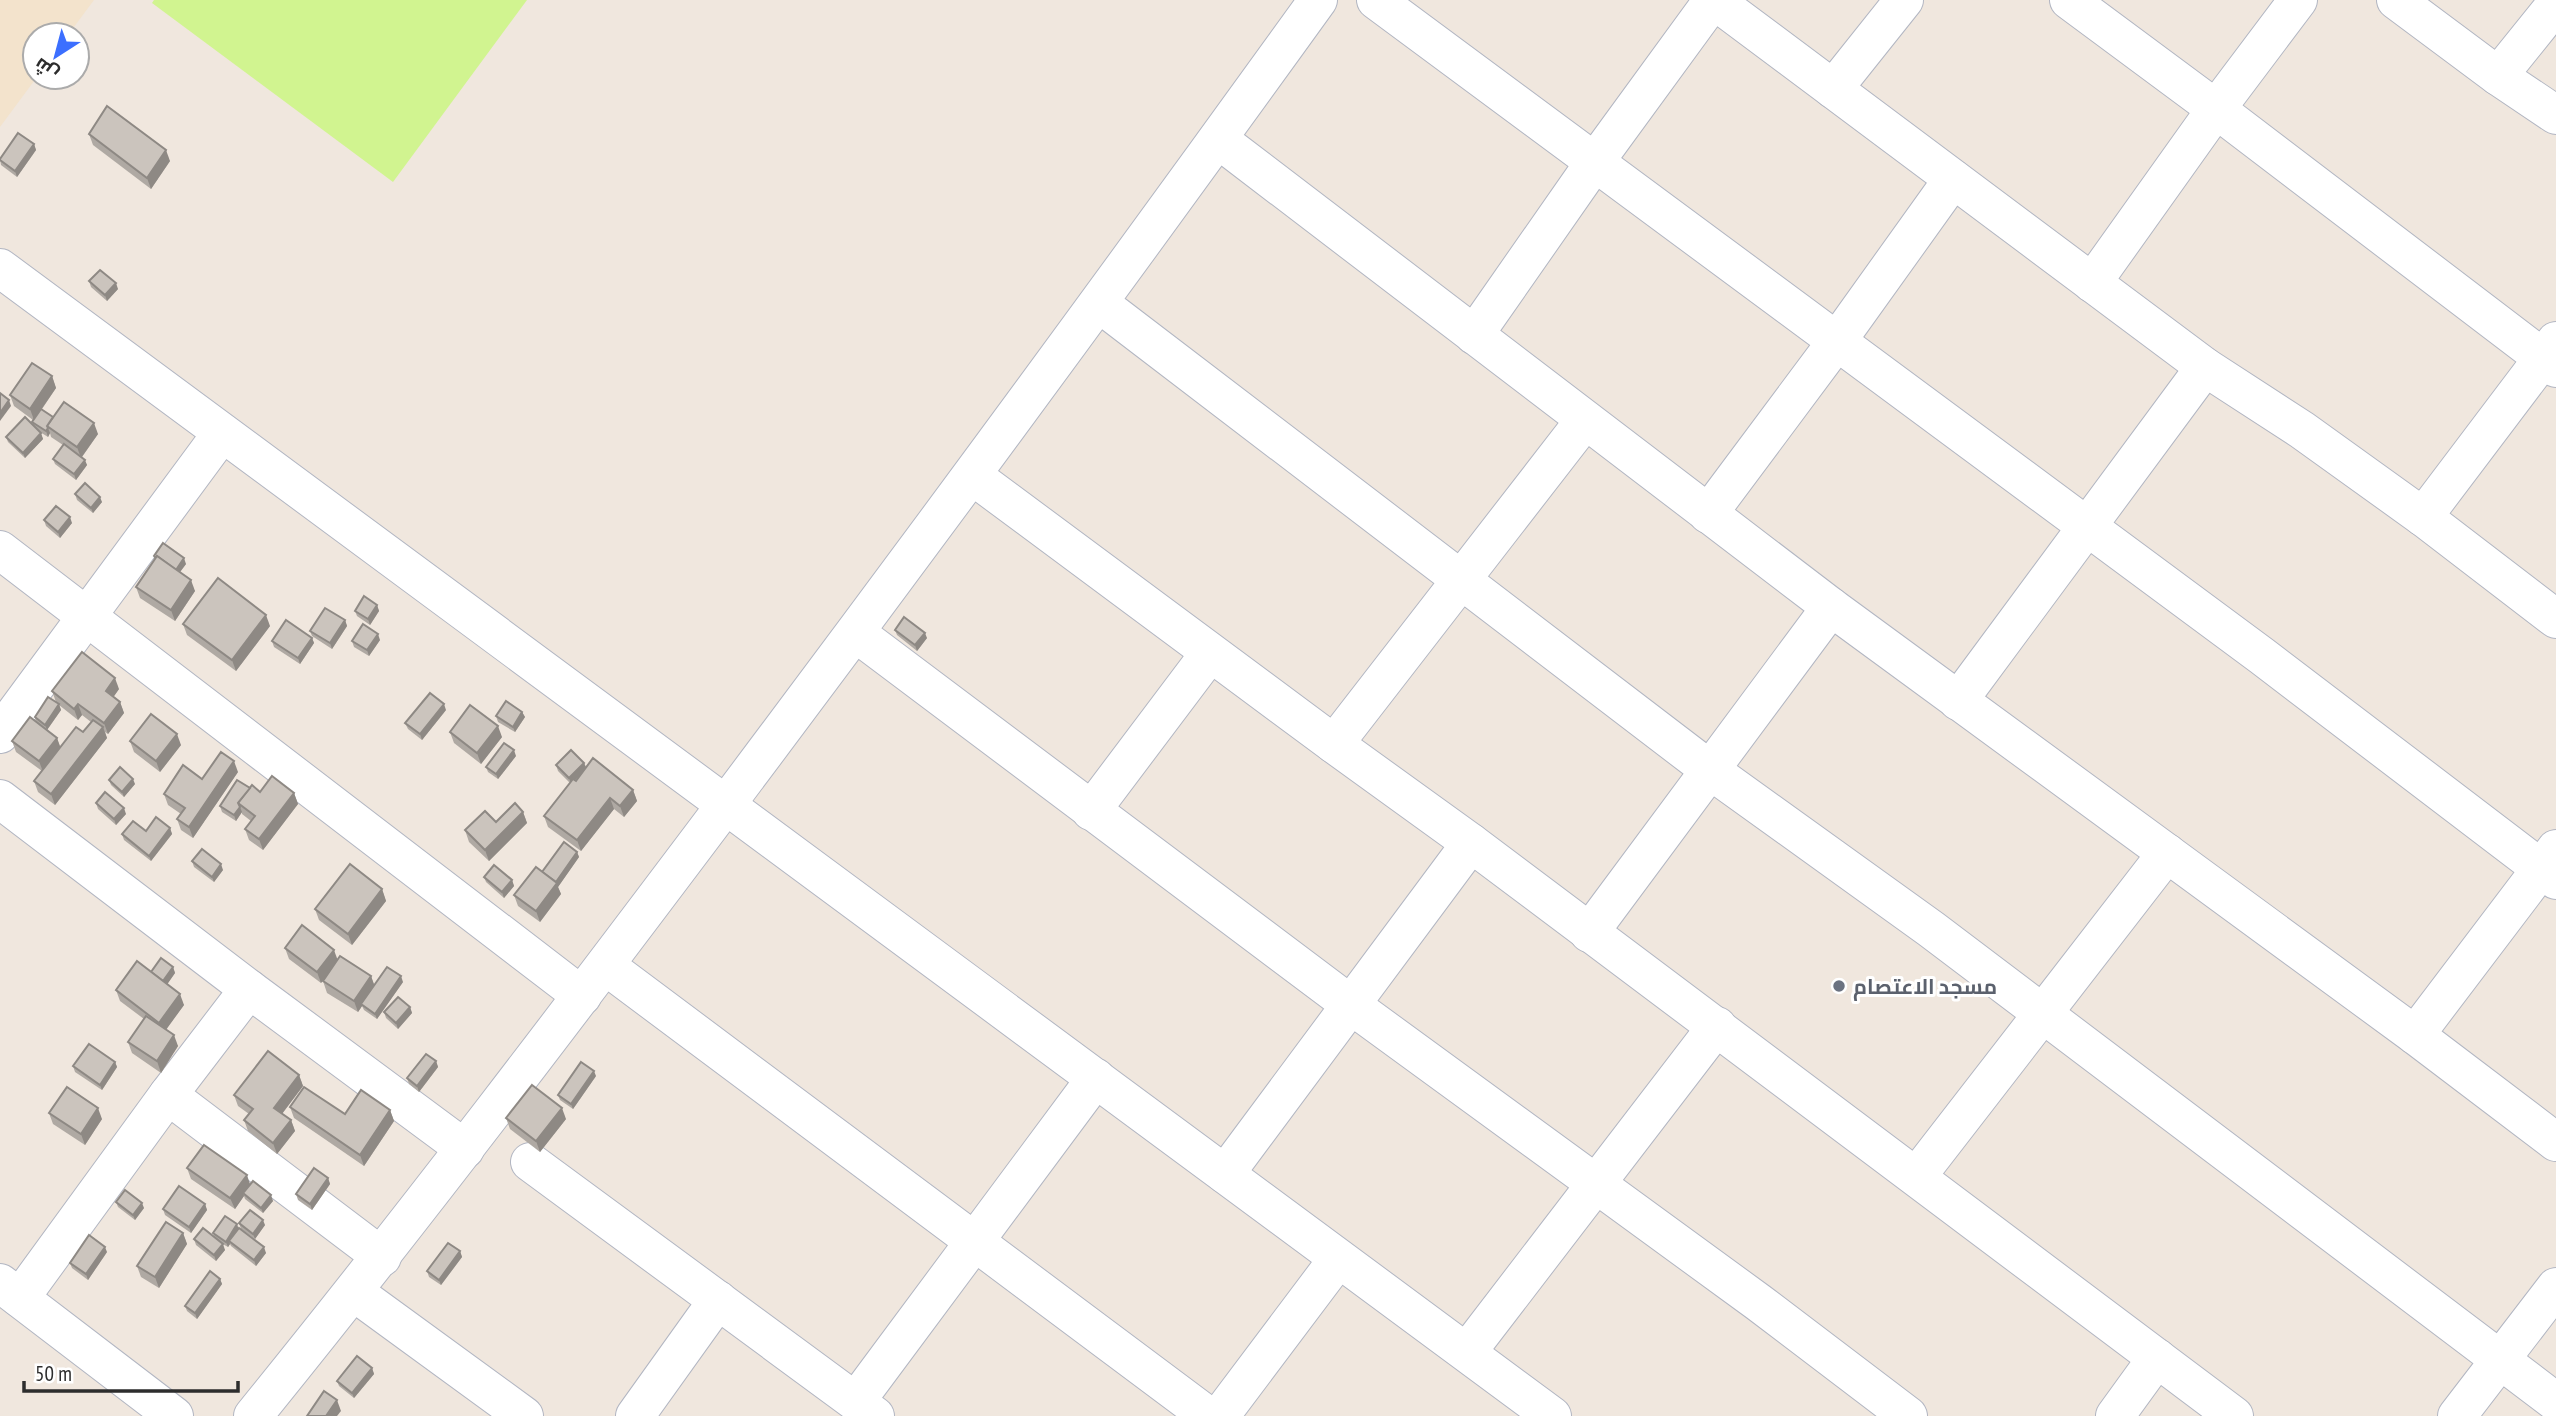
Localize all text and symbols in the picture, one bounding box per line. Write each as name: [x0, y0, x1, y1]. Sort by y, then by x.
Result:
north arrow: [21, 21, 91, 91]
text: ش: [29, 53, 63, 87]
place label: مسجد الاعتصام: [1853, 973, 1997, 1001]
marker: مسجد الاعتصام: [1831, 978, 1847, 994]
scale bar: [24, 1350, 238, 1394]
text: 50 m: [35, 1360, 72, 1387]

